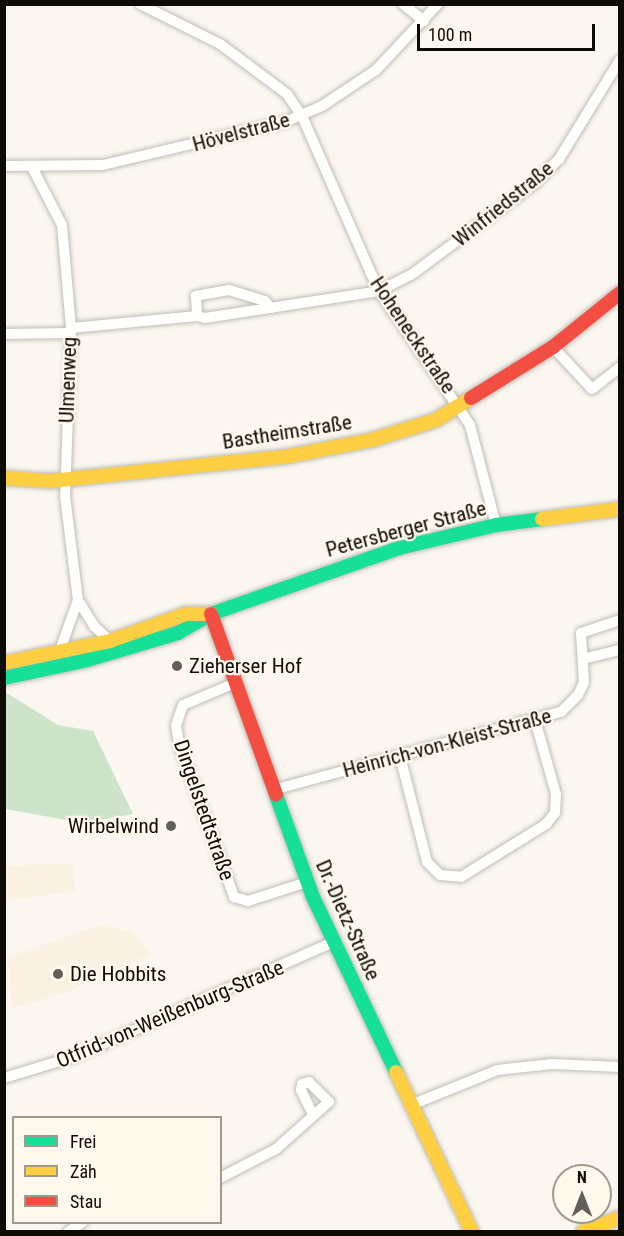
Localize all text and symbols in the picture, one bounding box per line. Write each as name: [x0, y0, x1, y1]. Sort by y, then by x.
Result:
scale bar: [420, 12, 598, 50]
text: 100 m: [428, 24, 472, 45]
street label: Hövelstraße: [190, 107, 292, 157]
street label: Winfriedstraße: [448, 156, 558, 252]
street label: Hoheneckstraße: [365, 272, 461, 398]
street label: Ulmenweg: [54, 336, 82, 424]
street label: Bastheimstraße: [221, 409, 353, 455]
street label: Petersberger Straße: [323, 495, 489, 563]
place label: Zieherser Hof: [189, 653, 302, 679]
marker: Zieherser Hof: [170, 659, 184, 673]
street label: Heinrich-von-Kleist-Straße: [340, 703, 554, 783]
street label: Dingelstedtstraße: [168, 736, 240, 884]
place label: Wirbelwind: [68, 813, 159, 839]
marker: Wirbelwind: [164, 819, 178, 833]
street label: Dr.-Dietz-Straße: [310, 856, 386, 984]
street label: Otfrid-von-Weißenburg-Straße: [52, 955, 288, 1073]
place label: Die Hobbits: [70, 961, 166, 987]
marker: Die Hobbits: [51, 967, 65, 981]
legend: [12, 1116, 222, 1224]
text: Frei: [70, 1131, 96, 1152]
text: Zäh: [70, 1161, 97, 1182]
north arrow: [552, 1164, 612, 1224]
text: N: [577, 1168, 587, 1187]
text: Stau: [70, 1191, 102, 1212]

